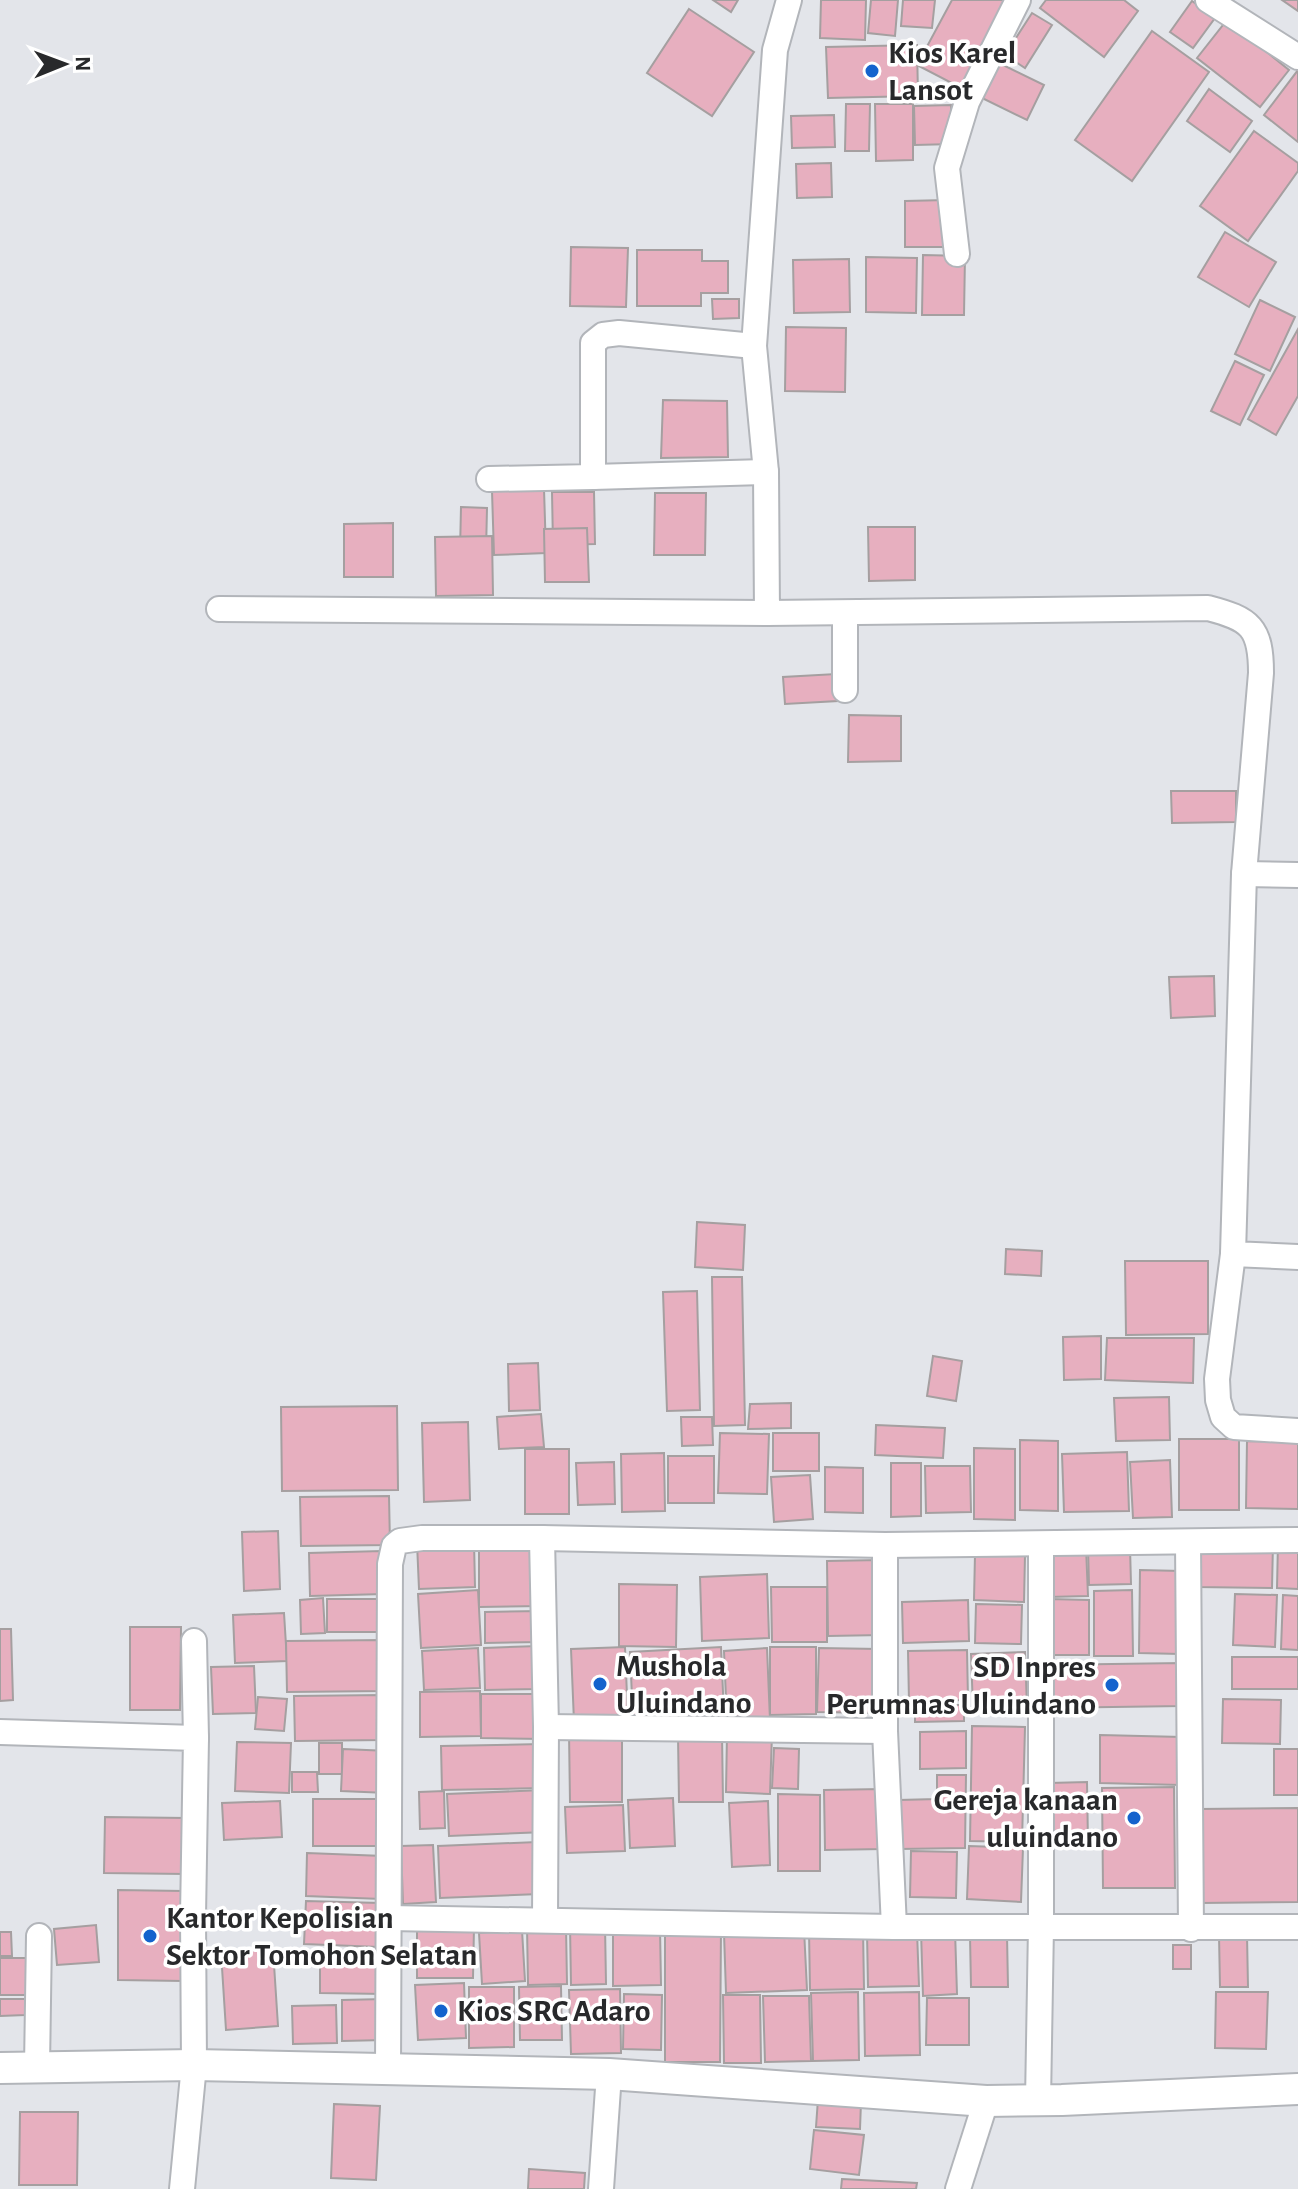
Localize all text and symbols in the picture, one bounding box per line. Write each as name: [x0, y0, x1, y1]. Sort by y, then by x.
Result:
north arrow: [24, 24, 104, 104]
place label: Kios Karel Lansot: [888, 37, 1016, 106]
text: N: [72, 56, 94, 72]
marker: Kios Karel Lansot: [863, 62, 881, 80]
place label: Mushola Uluindano: [616, 1650, 752, 1719]
place label: SD Inpres Perumnas Uluindano: [826, 1651, 1096, 1720]
marker: Mushola Uluindano: [591, 1675, 609, 1693]
marker: SD Inpres Perumnas Uluindano: [1103, 1676, 1121, 1694]
place label: Gereja kanaan uluindano: [934, 1784, 1118, 1853]
marker: Gereja kanaan uluindano: [1125, 1809, 1143, 1827]
place label: Kantor Kepolisian Sektor Tomohon Selatan: [166, 1902, 477, 1971]
marker: Kantor Kepolisian Sektor Tomohon Selatan: [141, 1927, 159, 1945]
place label: Kios SRC Adaro: [457, 1995, 650, 2027]
marker: Kios SRC Adaro: [432, 2002, 450, 2020]

